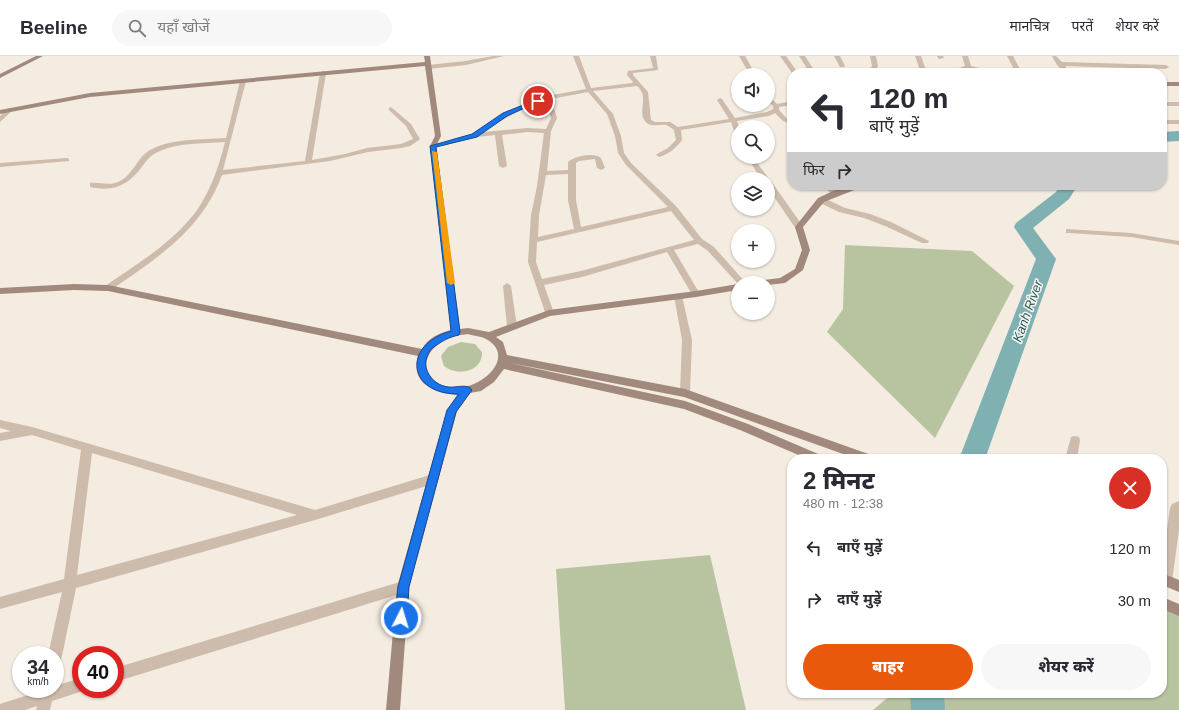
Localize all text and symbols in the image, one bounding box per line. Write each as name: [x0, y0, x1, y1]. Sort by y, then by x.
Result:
search box: [112, 10, 392, 46]
text: Beeline: [20, 17, 88, 38]
icon: search: [126, 17, 148, 39]
text: यहाँ खोजें: [158, 18, 210, 35]
text: मानचित्र: [1010, 18, 1050, 34]
text: परतें: [1072, 18, 1093, 34]
text: शेयर करें: [1115, 18, 1159, 34]
map controls: [731, 68, 775, 320]
button: sound: [731, 68, 775, 112]
text: 120 m: [869, 83, 948, 114]
pin: [521, 84, 555, 118]
icon: left: [803, 84, 855, 136]
icon: arrive: [527, 90, 549, 112]
text: बाएँ मुड़ें: [869, 116, 919, 136]
button: search: [731, 120, 775, 164]
icon: right: [833, 160, 855, 182]
text: फिर: [803, 161, 825, 178]
button: layers: [731, 172, 775, 216]
button: +: [731, 224, 775, 268]
button: −: [731, 276, 775, 320]
water label: Kanh River: [1009, 278, 1046, 344]
text: 2 मिनट: [803, 467, 875, 494]
button: close: [1109, 467, 1151, 509]
text: 480 m · 12:38: [803, 496, 883, 511]
icon: left: [803, 537, 825, 559]
text: बाएँ मुड़ें: [837, 538, 882, 555]
text: 120 m: [1109, 540, 1151, 557]
icon: right: [803, 589, 825, 611]
text: दाएँ मुड़ें: [837, 590, 881, 607]
text: 30 m: [1118, 592, 1151, 609]
position arrow: [380, 597, 422, 639]
button: बाहर: [803, 644, 973, 690]
button: शेयर करें: [981, 644, 1151, 690]
speed limit sign: 40: [72, 646, 124, 698]
text: 34: [27, 656, 49, 678]
text: km/h: [27, 676, 49, 687]

